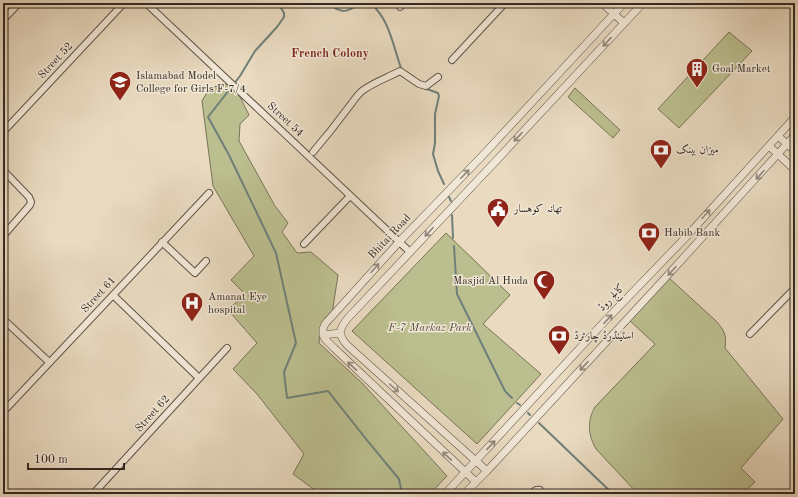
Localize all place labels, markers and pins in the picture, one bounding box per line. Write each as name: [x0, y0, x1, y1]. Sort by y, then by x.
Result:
building icon: Goal Market: [684, 56, 710, 89]
place label: Goal Market: [712, 64, 771, 75]
school or university icon: Islamabad Model College for Girls F-7/4: [107, 69, 133, 102]
place label: Islamabad Model College for Girls F-7/4: [136, 71, 246, 95]
bank icon: میزان بینک: [648, 137, 674, 170]
place label: میزان بینک: [676, 144, 718, 156]
public building icon: تھانہ کوہسار: [485, 196, 511, 229]
place label: تھانہ کوہسار: [513, 203, 563, 215]
bank icon: Habib Bank: [636, 220, 662, 253]
place label: Habib Bank: [664, 228, 720, 239]
mosque icon: Masjid Al Huda: [531, 268, 557, 301]
place label: Masjid Al Huda: [453, 276, 529, 287]
hospital icon: Amanat Eye hospital: [179, 290, 205, 323]
place label: Amanat Eye hospital: [208, 292, 267, 316]
bank icon: اسٹینڈرڈ چارٹرڈ: [546, 323, 572, 356]
place label: اسٹینڈرڈ چارٹرڈ: [574, 329, 634, 343]

